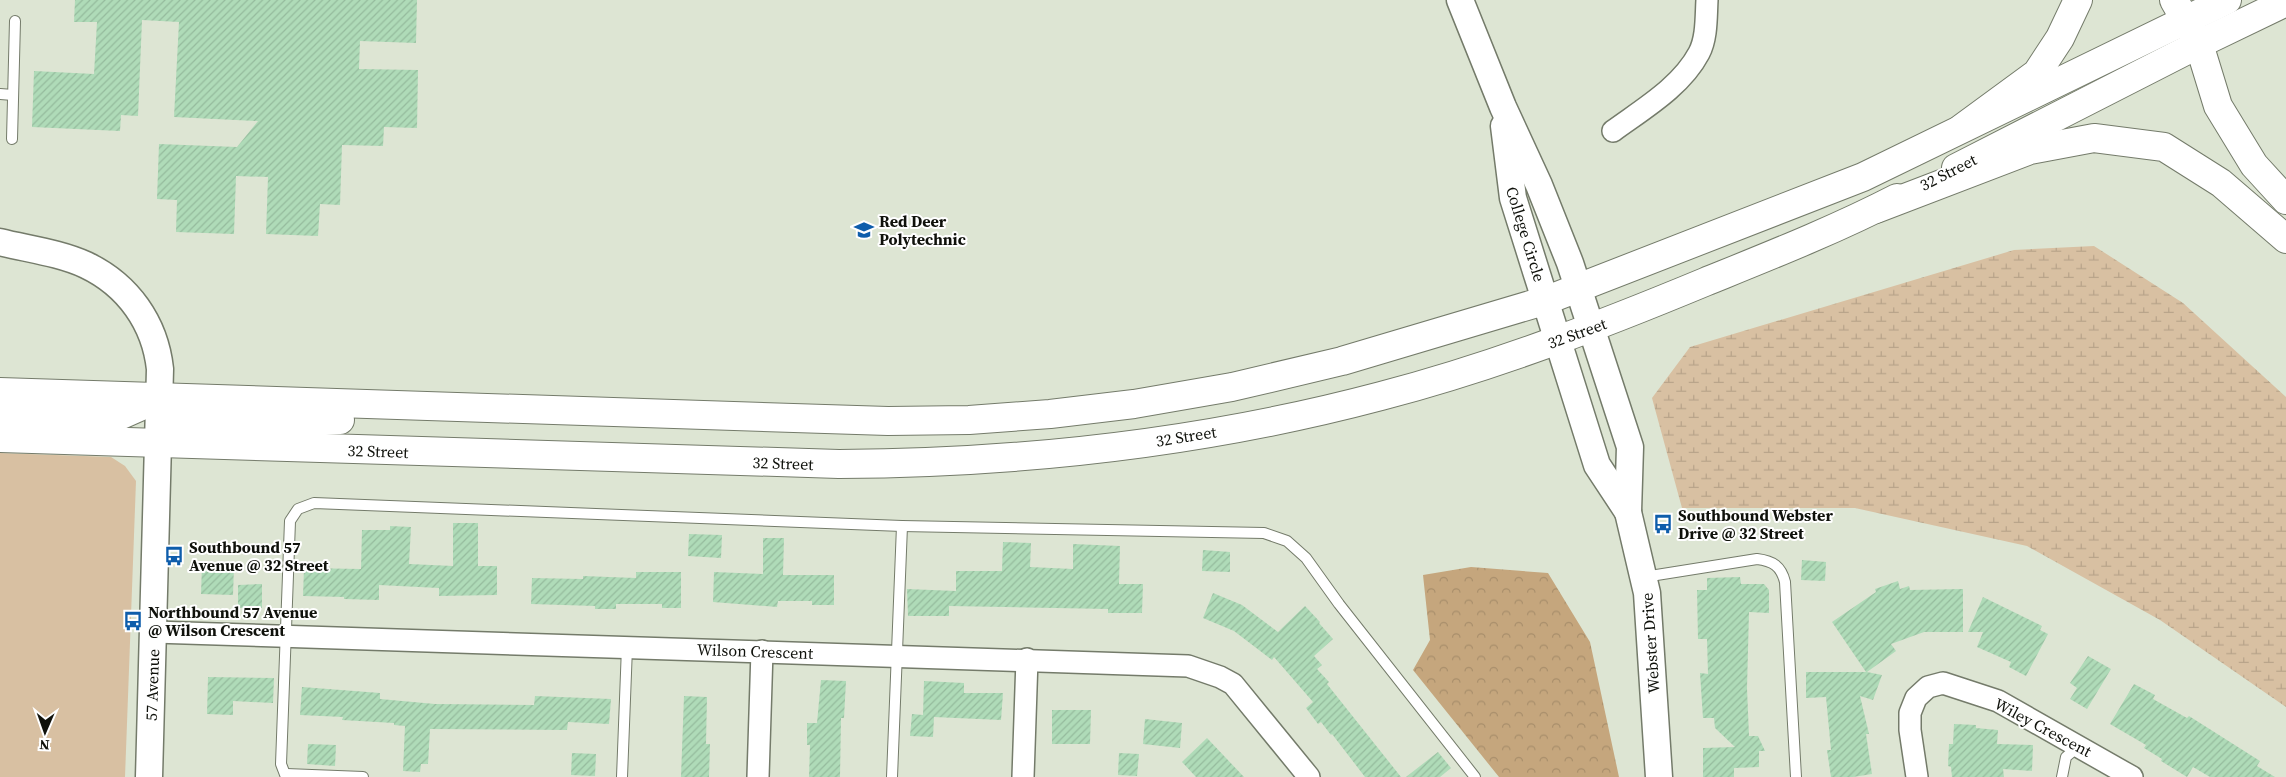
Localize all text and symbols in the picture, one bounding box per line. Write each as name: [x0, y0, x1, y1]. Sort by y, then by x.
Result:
street label: 32 Street: [1916, 148, 1981, 196]
street label: College Circle: [1501, 184, 1551, 284]
place label: Red Deer Polytechnic: [879, 210, 966, 250]
school or university icon: Red Deer Polytechnic: [853, 219, 875, 241]
street label: 32 Street: [1545, 312, 1610, 354]
street label: 32 Street: [1154, 420, 1219, 452]
street label: 32 Street: [347, 439, 410, 463]
street label: 32 Street: [752, 451, 815, 475]
place label: Southbound Webster Drive @ 32 Street: [1678, 504, 1833, 544]
bus stop icon: Southbound Webster Drive @ 32 Street: [1652, 513, 1674, 535]
place label: Southbound 57 Avenue @ 32 Street: [189, 536, 329, 576]
bus stop icon: Southbound 57 Avenue @ 32 Street: [163, 545, 185, 567]
street label: Webster Drive: [1636, 592, 1664, 694]
place label: Northbound 57 Avenue @ Wilson Crescent: [148, 601, 317, 641]
bus stop icon: Northbound 57 Avenue @ Wilson Crescent: [122, 610, 144, 632]
street label: Wilson Crescent: [696, 638, 814, 664]
street label: 57 Avenue: [140, 649, 164, 721]
street label: Wiley Crescent: [1991, 692, 2096, 762]
north arrow: [20, 707, 70, 757]
text: N: [39, 735, 50, 755]

